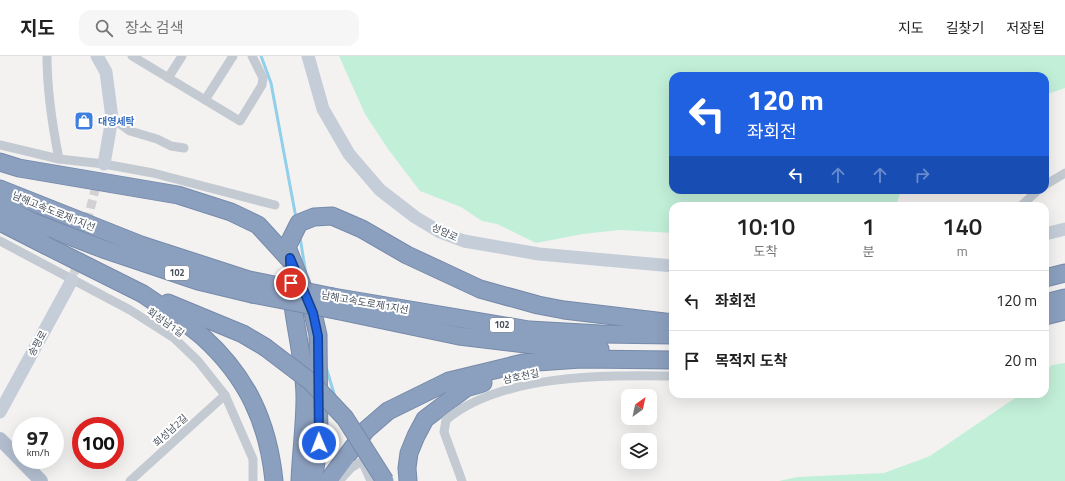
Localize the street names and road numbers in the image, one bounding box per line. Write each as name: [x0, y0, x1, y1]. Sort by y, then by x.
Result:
street label: 남해고속도로제1지선: [10, 188, 98, 235]
street label: 성암로: [429, 220, 460, 245]
road number: 102: [165, 266, 189, 280]
street label: 남해고속도로제1지선: [320, 287, 410, 318]
street label: 회성남1길: [144, 304, 187, 341]
road number: 102: [490, 318, 514, 332]
street label: 송평로: [24, 328, 51, 359]
street label: 삼호천길: [502, 365, 541, 388]
street label: 회성남2길: [150, 411, 191, 450]

